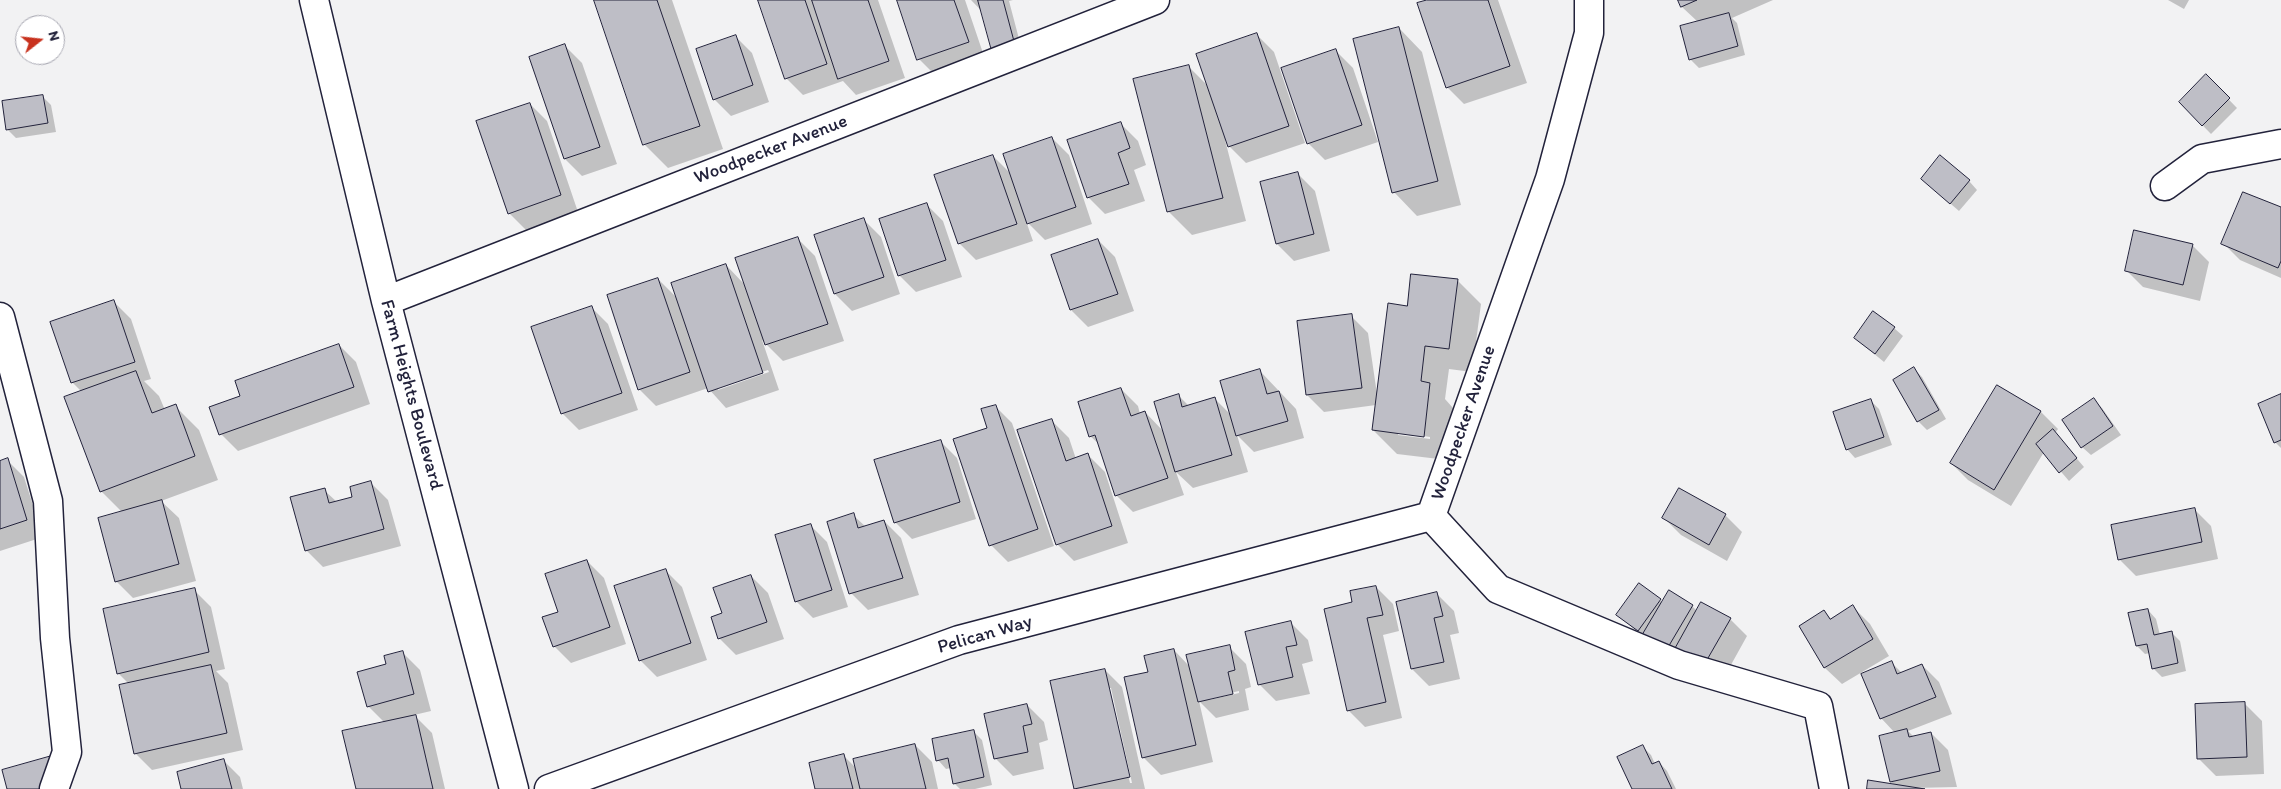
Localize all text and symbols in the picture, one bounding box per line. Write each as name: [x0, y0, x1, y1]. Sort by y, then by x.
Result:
north arrow: [15, 15, 65, 65]
text: N: [44, 29, 63, 43]
street label: Woodpecker Avenue: [691, 110, 851, 190]
street label: Farm Heights Boulevard: [375, 297, 447, 493]
street label: Woodpecker Avenue: [1427, 342, 1501, 504]
street label: Pelican Way: [935, 611, 1035, 659]

